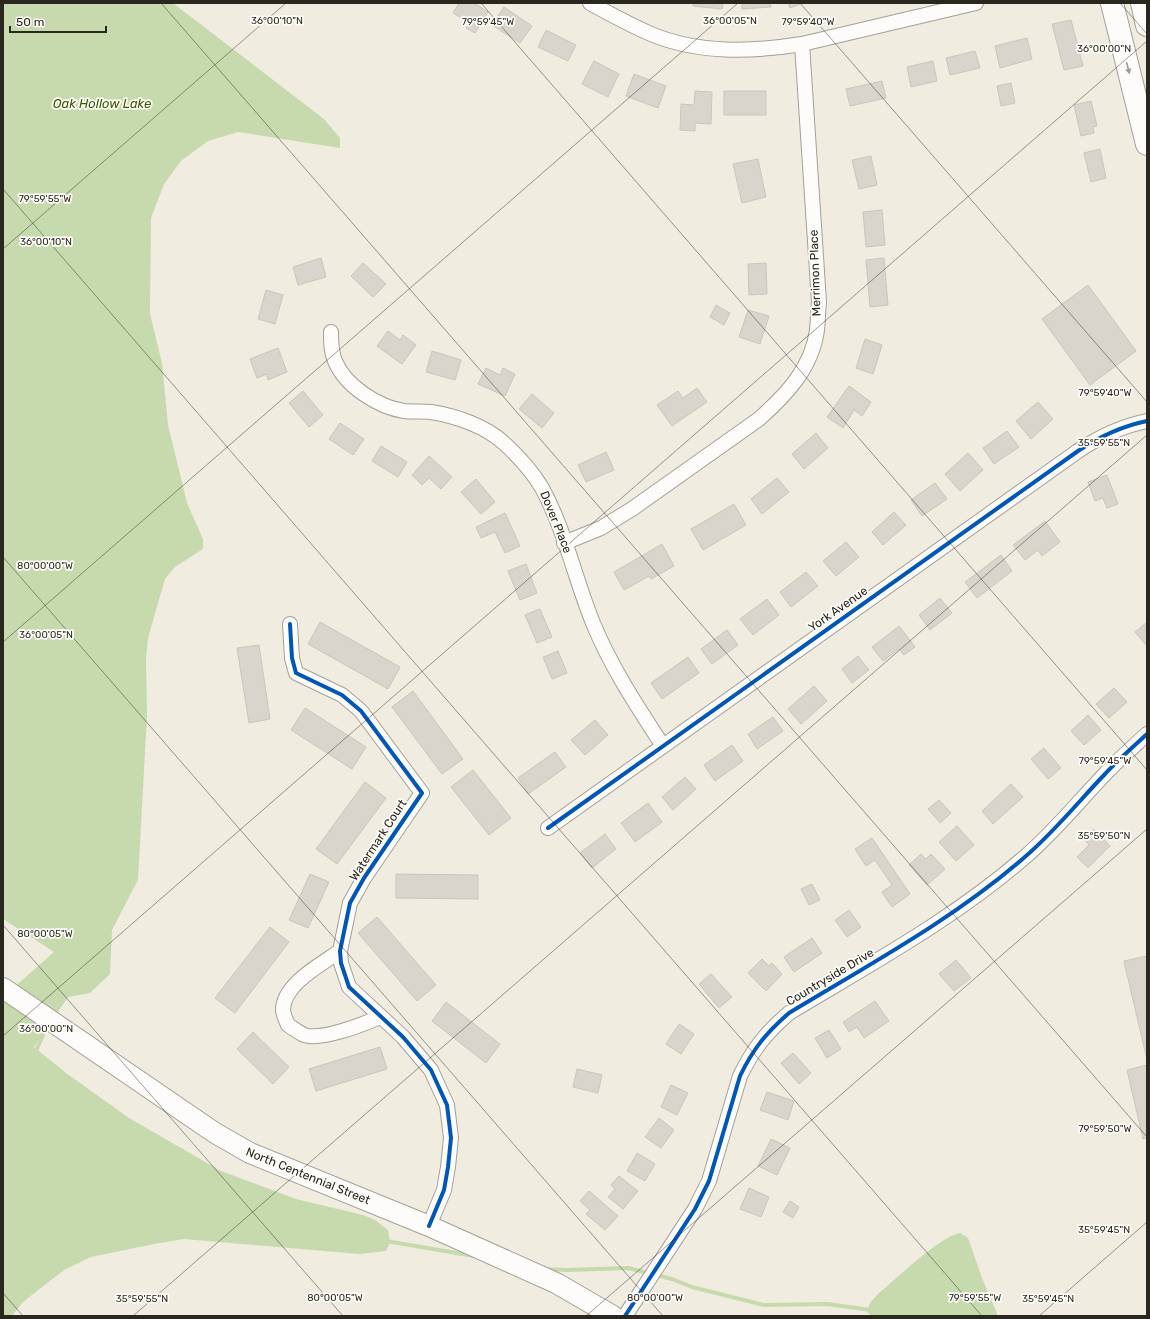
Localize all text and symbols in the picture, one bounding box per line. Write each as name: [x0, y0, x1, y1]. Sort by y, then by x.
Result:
scale bar: [10, 8, 106, 34]
text: 50 m: [16, 15, 44, 29]
text: 36°00'10"N: [251, 15, 303, 27]
text: 36°00'05"N: [703, 15, 757, 27]
text: 79°59'45"W: [462, 16, 514, 28]
text: 79°59'40"W: [782, 16, 834, 28]
text: 36°00'00"N: [1077, 43, 1131, 55]
one-way arrow: [1126, 62, 1132, 74]
water label: Oak Hollow Lake: [53, 96, 151, 111]
text: 79°59'55"W: [19, 193, 71, 205]
street label: Merrimon Place: [806, 229, 824, 317]
text: 36°00'10"N: [20, 236, 72, 248]
text: 79°59'40"W: [1079, 387, 1131, 399]
text: 35°59'55"N: [1078, 437, 1130, 449]
street label: Dover Place: [537, 489, 575, 555]
text: 80°00'00"W: [17, 560, 73, 572]
street label: York Avenue: [806, 583, 870, 635]
text: 36°00'05"N: [19, 629, 73, 641]
text: 79°59'45"W: [1079, 755, 1131, 767]
street label: Watermark Court: [347, 796, 410, 883]
text: 35°59'50"N: [1078, 830, 1130, 842]
text: 80°00'05"W: [17, 928, 73, 940]
street label: Countryside Drive: [784, 945, 877, 1009]
text: 36°00'00"N: [19, 1023, 73, 1035]
text: 79°59'50"W: [1078, 1123, 1132, 1135]
street label: North Centennial Street: [244, 1145, 372, 1207]
text: 35°59'45"N: [1078, 1224, 1130, 1236]
text: 80°00'05"W: [307, 1292, 363, 1304]
text: 80°00'00"W: [627, 1292, 683, 1304]
text: 79°59'55"W: [949, 1292, 1001, 1304]
text: 35°59'55"N: [116, 1293, 168, 1305]
text: 35°59'45"N: [1022, 1293, 1074, 1305]

